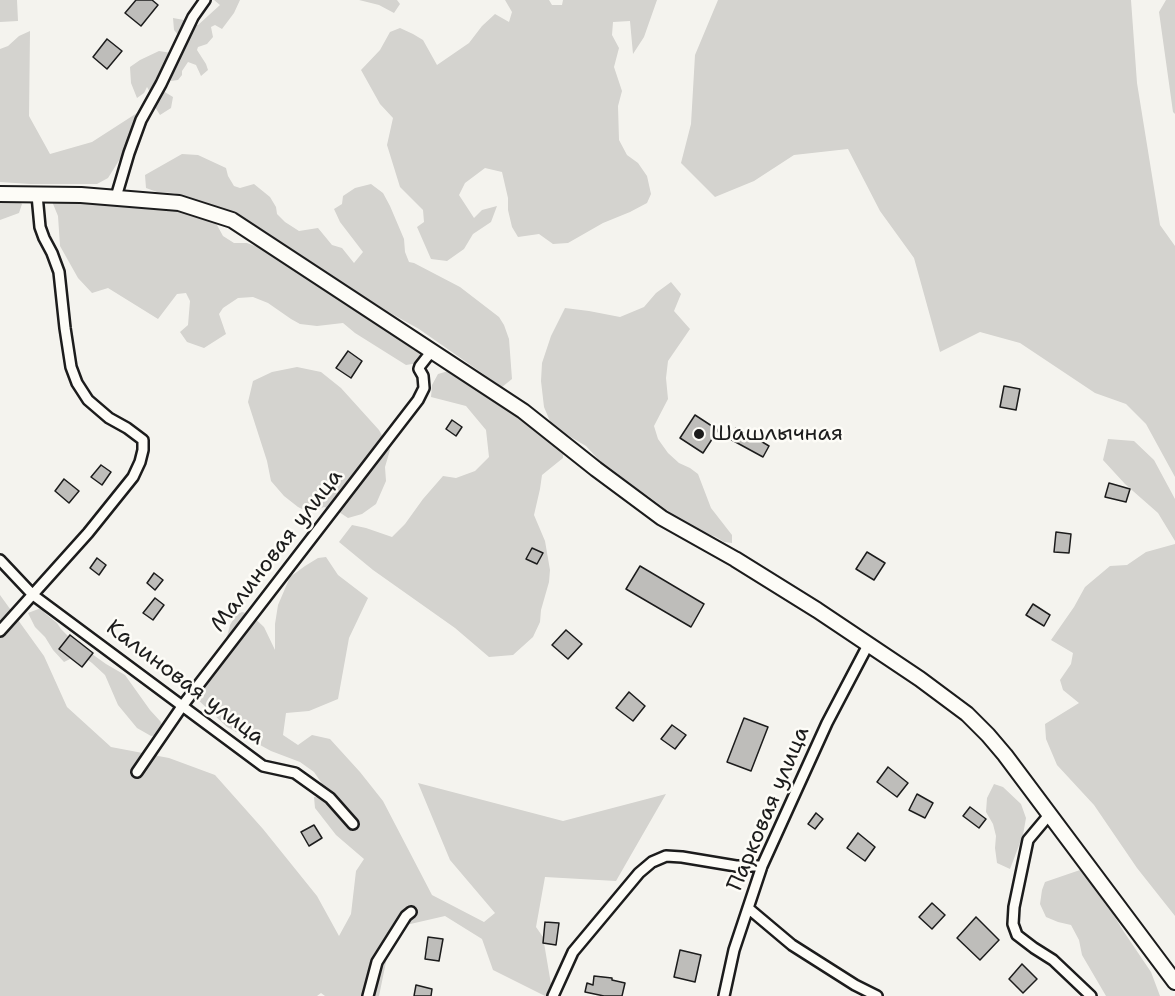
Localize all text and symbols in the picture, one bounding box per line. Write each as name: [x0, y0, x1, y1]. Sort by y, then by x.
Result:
place label: Шашлычная: [711, 421, 843, 447]
marker: Шашлычная: [692, 427, 706, 441]
street label: Малиновая улица: [205, 464, 349, 638]
street label: Калиновая улица: [101, 615, 269, 751]
street label: Парковая улица: [722, 723, 816, 895]

